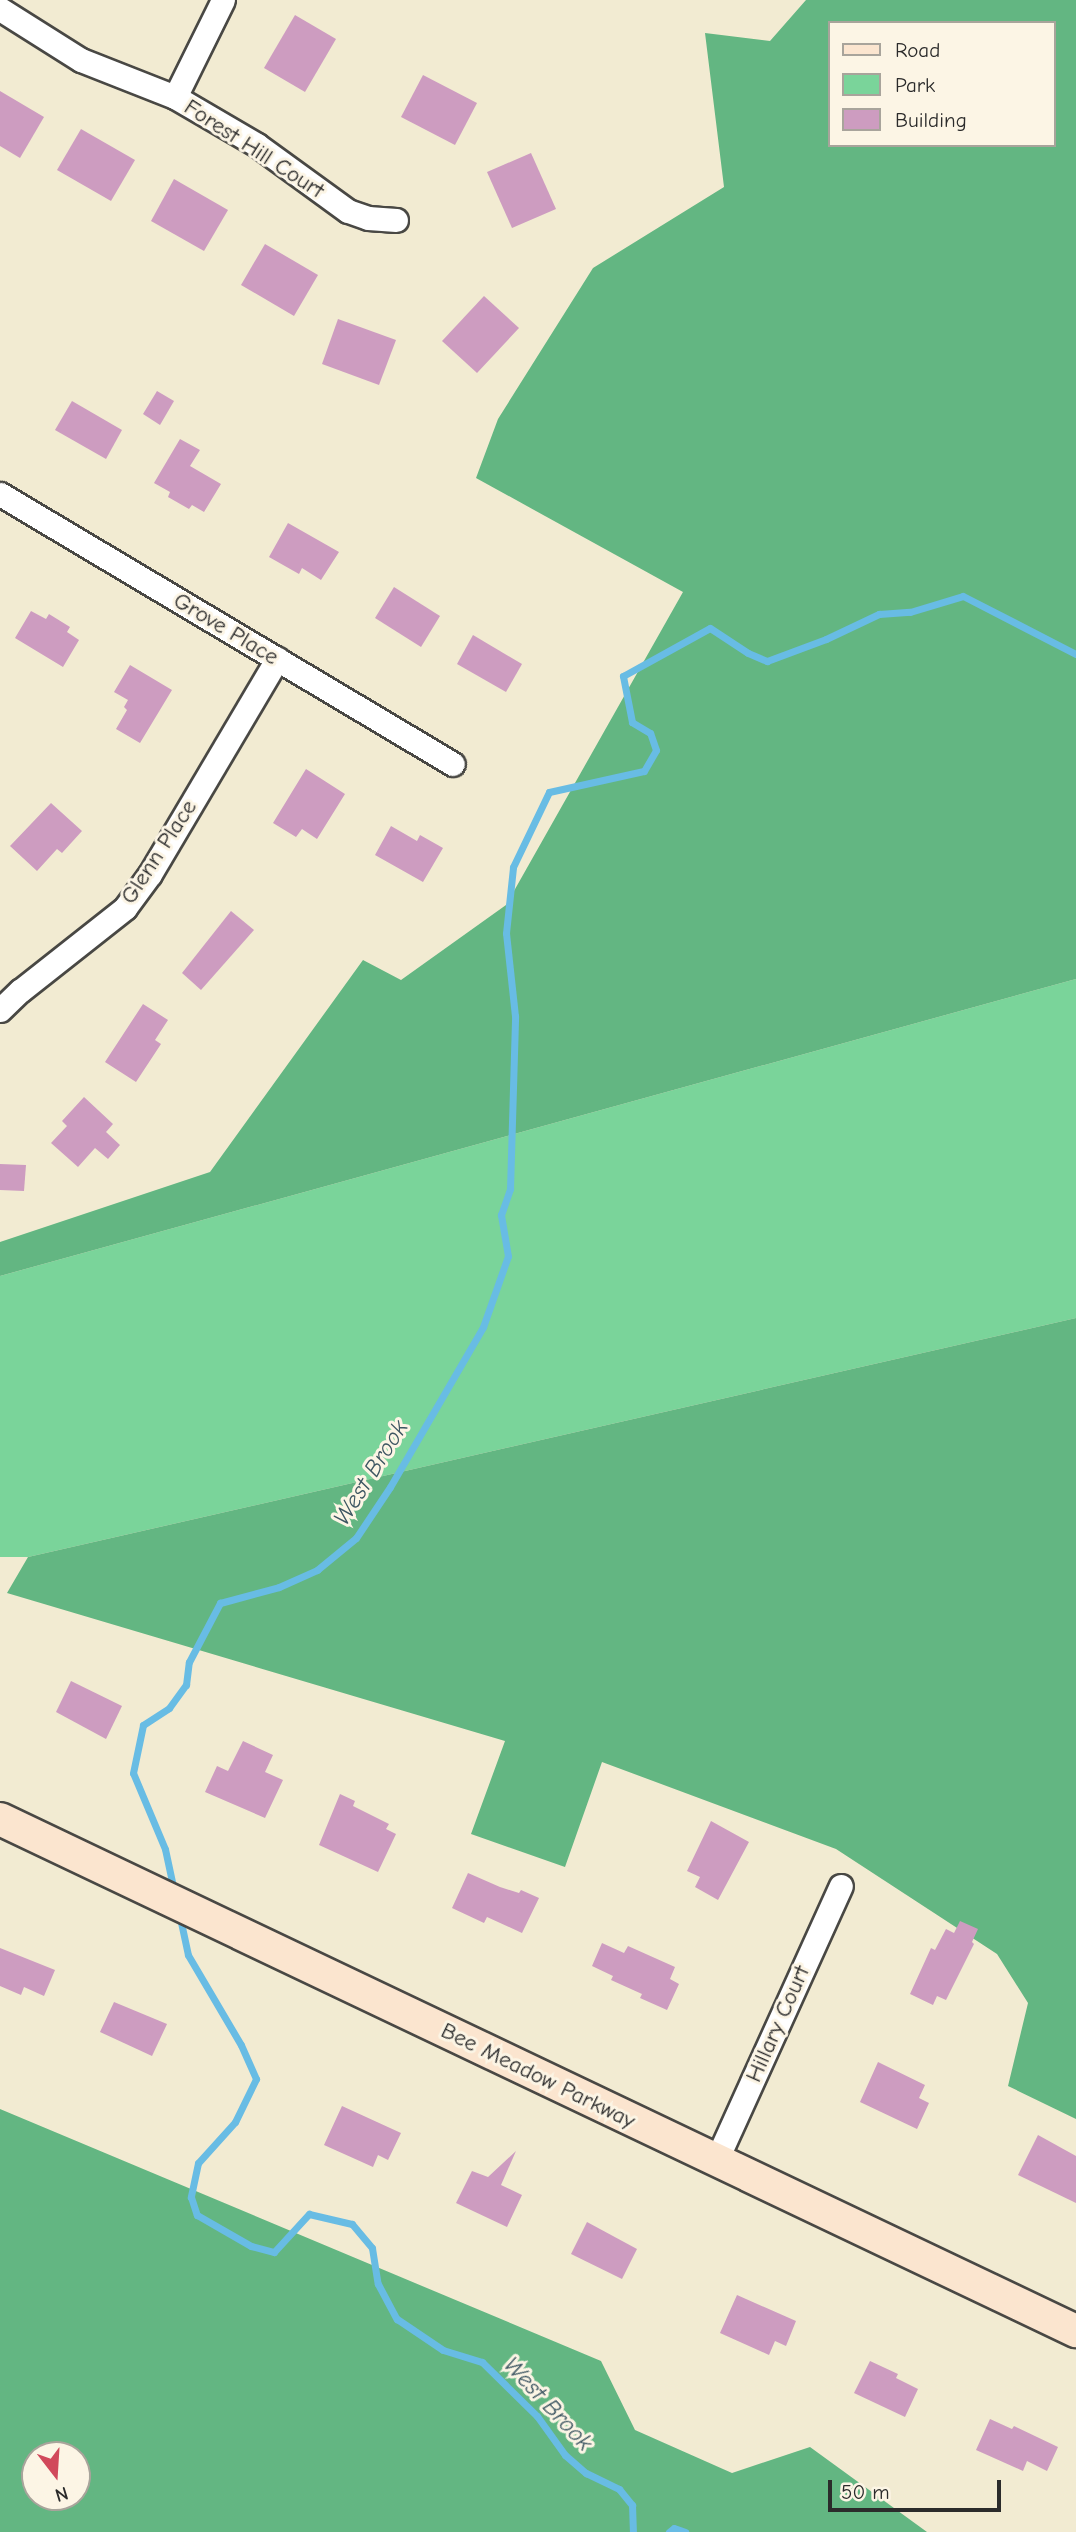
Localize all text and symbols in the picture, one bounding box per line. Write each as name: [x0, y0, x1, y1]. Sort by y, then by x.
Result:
legend: [828, 21, 1055, 147]
text: Road: [895, 38, 940, 62]
text: Park: [895, 73, 935, 97]
street label: Forest Hill Court: [179, 93, 329, 205]
text: Building: [895, 108, 967, 132]
street label: Grove Place: [168, 587, 284, 671]
street label: Glenn Place: [115, 795, 203, 909]
water label: West Brook: [327, 1415, 415, 1531]
street label: Hillary Court: [740, 1961, 816, 2087]
street label: Bee Meadow Parkway: [436, 2017, 640, 2135]
water label: West Brook: [497, 2351, 599, 2457]
north arrow: [21, 2441, 91, 2511]
scale bar: [831, 2466, 1004, 2510]
text: 50 m: [841, 2480, 890, 2504]
text: N: [52, 2482, 71, 2506]

